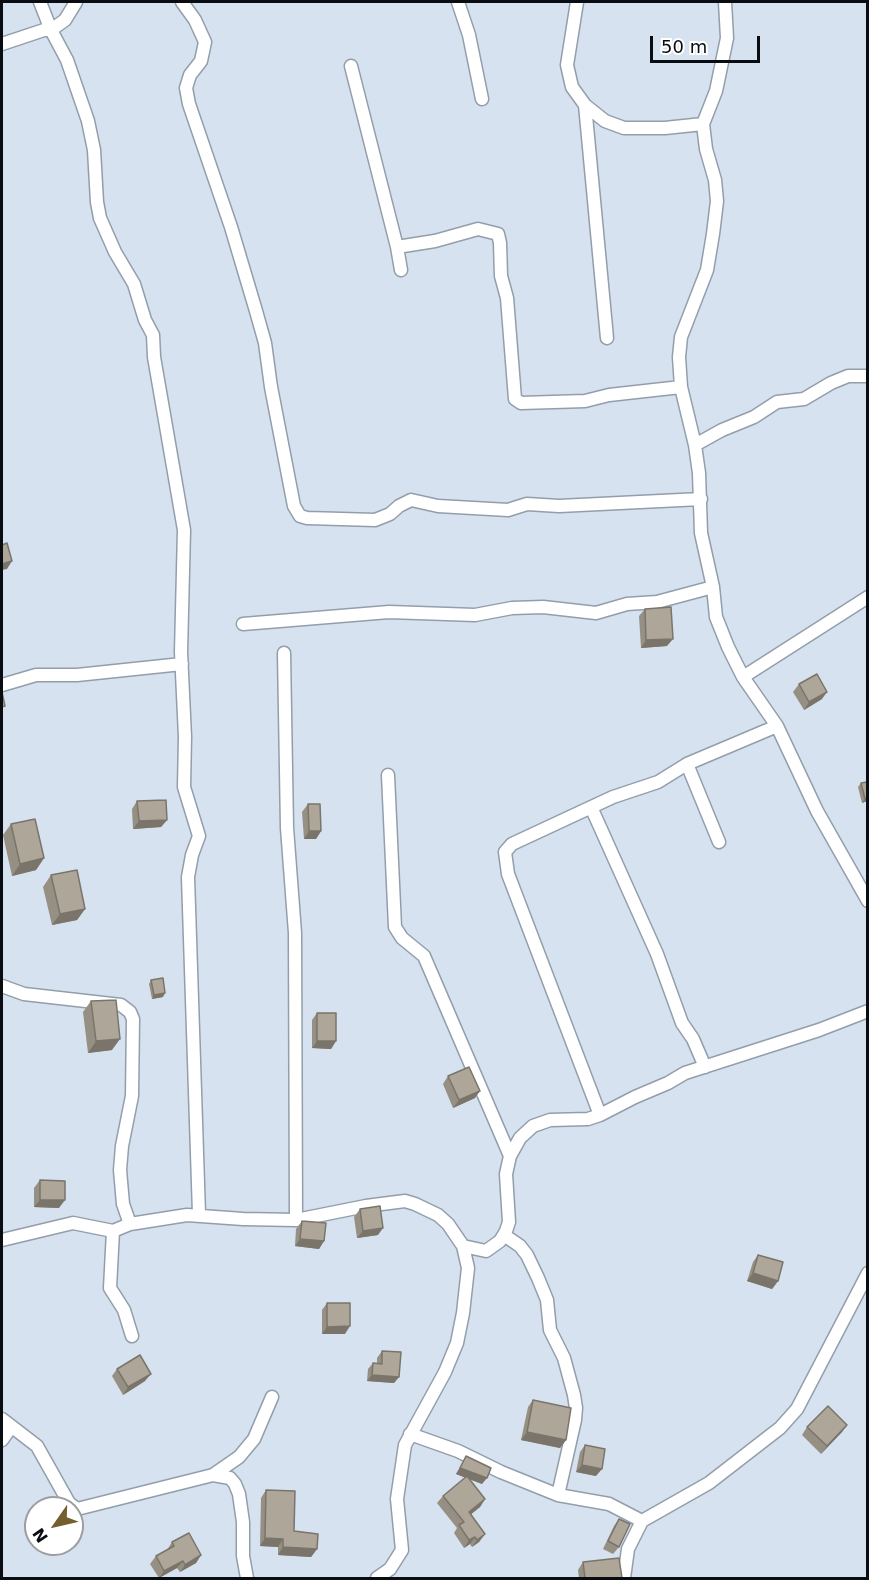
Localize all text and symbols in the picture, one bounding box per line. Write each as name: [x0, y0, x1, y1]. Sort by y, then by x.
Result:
scale bar: [653, 24, 762, 62]
text: 50 m: [661, 36, 707, 57]
north arrow: [24, 1496, 84, 1556]
text: N: [29, 1524, 52, 1546]

